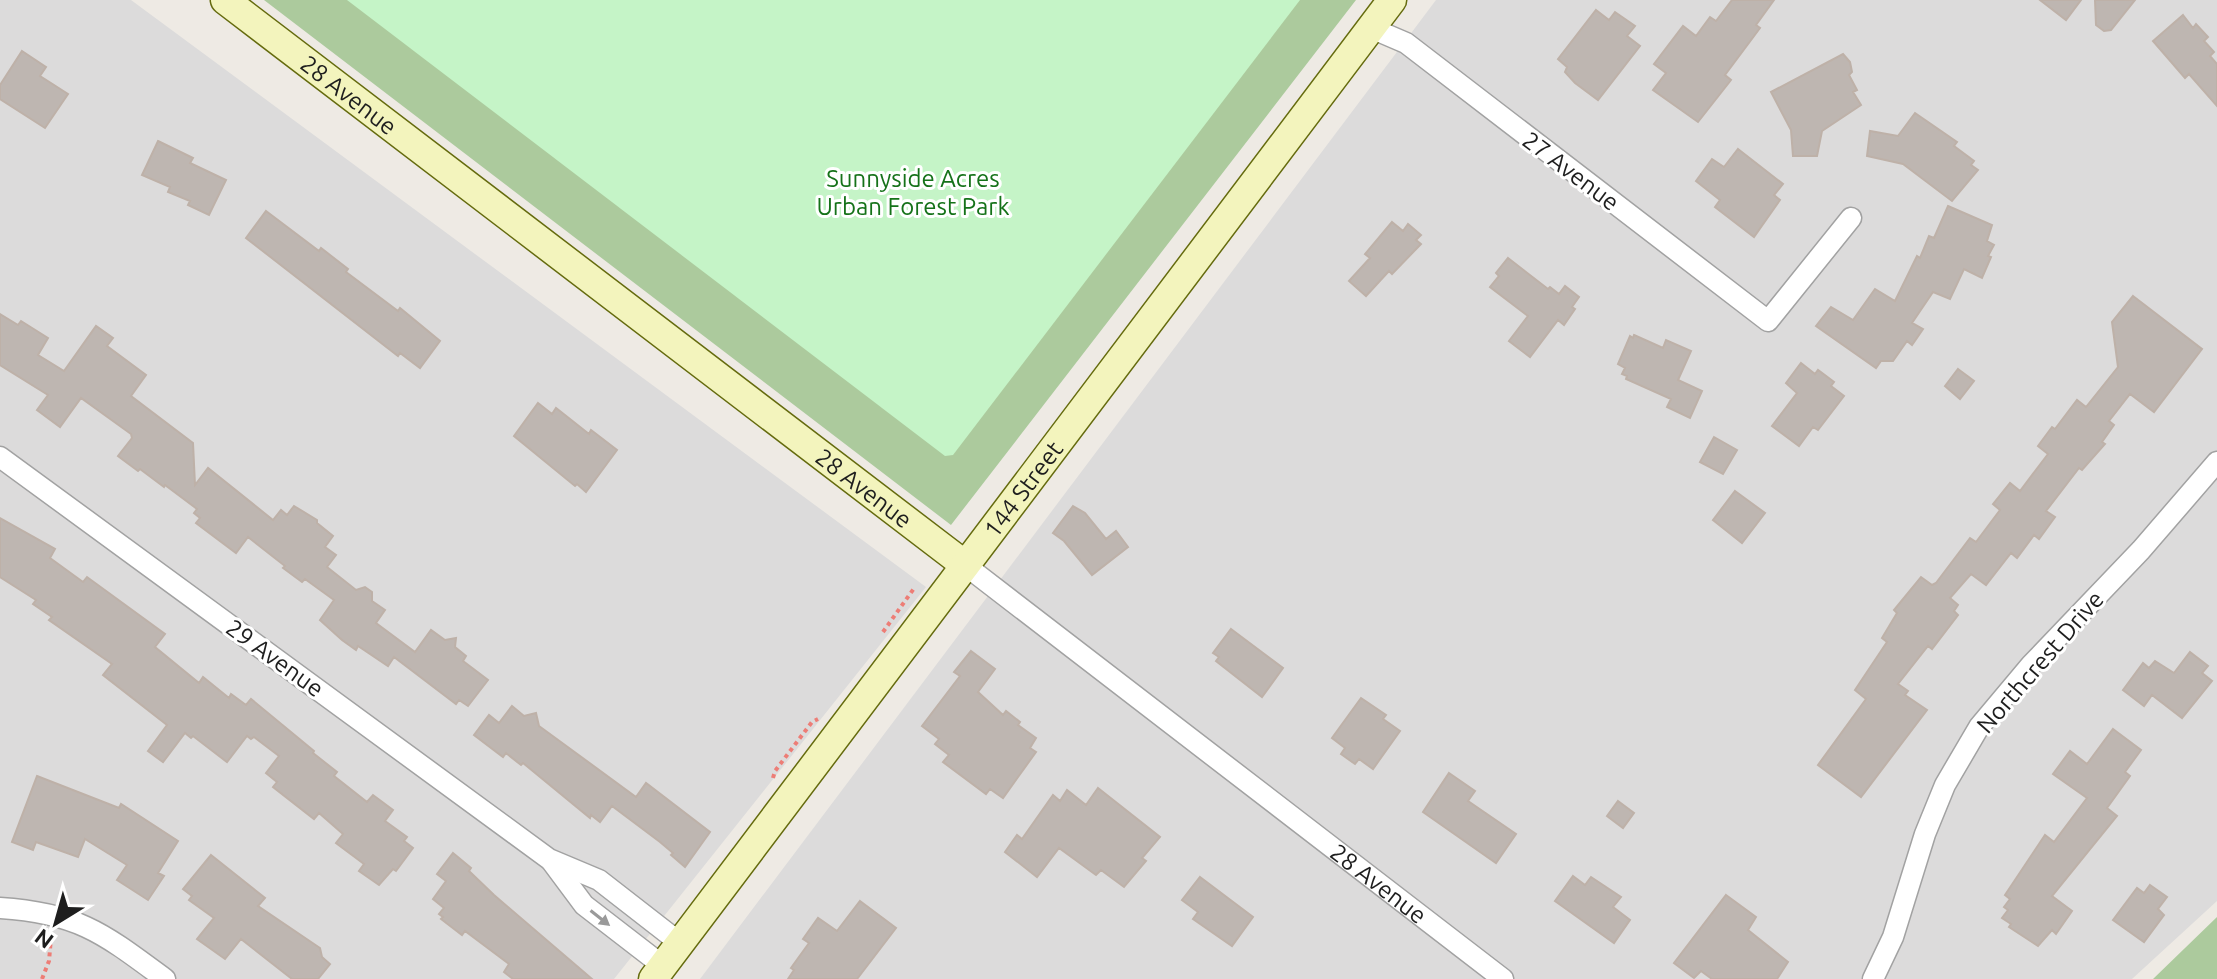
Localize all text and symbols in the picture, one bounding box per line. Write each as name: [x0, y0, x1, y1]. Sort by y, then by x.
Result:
street label: 28 Avenue: [296, 50, 402, 140]
street label: 27 Avenue: [1518, 126, 1624, 216]
park label: Sunnyside Acres Urban Forest Park: [816, 165, 1010, 220]
street label: 144 Street: [978, 435, 1068, 542]
street label: 28 Avenue: [811, 443, 917, 533]
street label: Northcrest Drive: [1971, 586, 2109, 738]
street label: 29 Avenue: [221, 614, 329, 702]
street label: 28 Avenue: [1325, 838, 1432, 929]
north arrow: [16, 883, 96, 963]
one-way arrow: [590, 909, 610, 925]
text: N: [30, 924, 58, 954]

